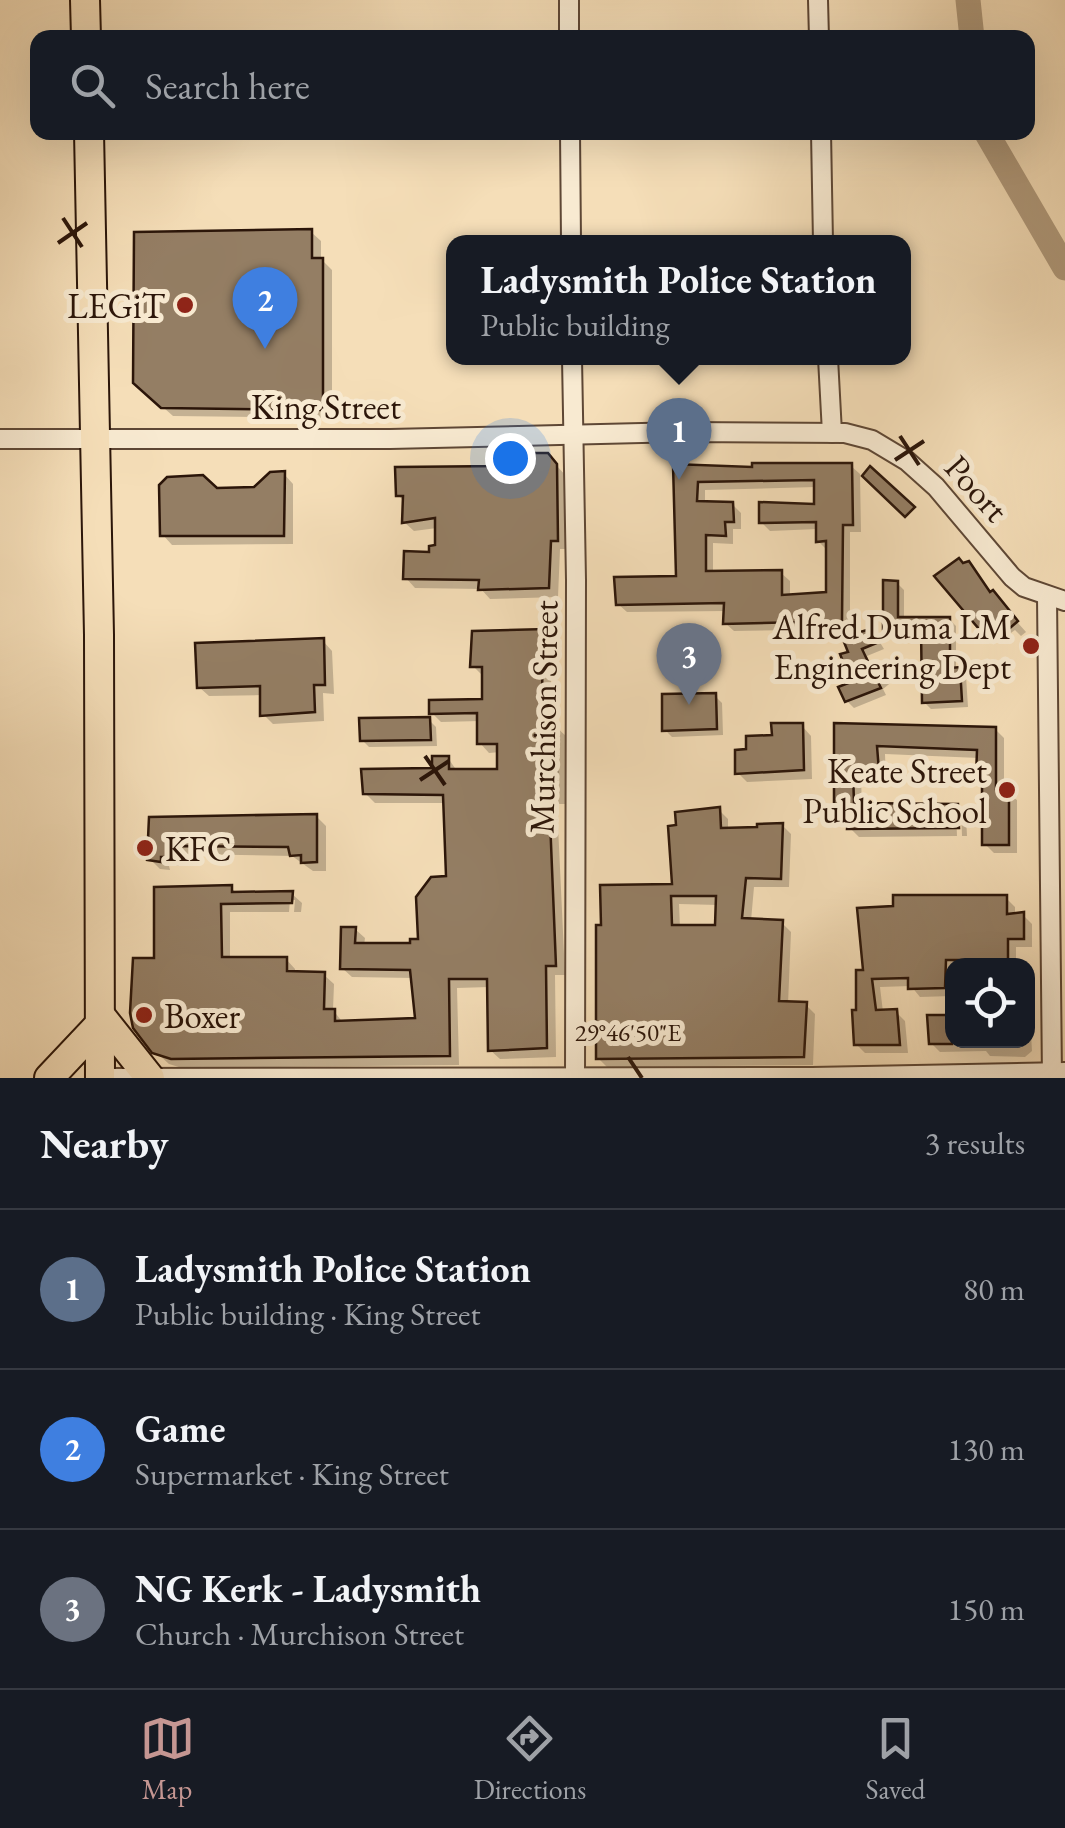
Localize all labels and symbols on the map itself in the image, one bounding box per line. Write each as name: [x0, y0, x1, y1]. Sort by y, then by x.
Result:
pin: 2: [232, 266, 298, 349]
place label: LEGiT: [67, 283, 166, 328]
marker: LEGiT: [174, 294, 196, 316]
street label: King Street: [251, 384, 401, 429]
pin: 1: [646, 398, 712, 480]
your location: [485, 433, 536, 484]
street label: Poort: [935, 445, 1019, 531]
street label: Murchison Street: [518, 600, 568, 834]
place label: Alfred Duma LM Engineering Dept: [772, 604, 1011, 689]
pin: 3: [656, 622, 722, 705]
marker: Alfred Duma LM Engineering Dept: [1020, 635, 1042, 657]
place label: Keate Street Public School: [802, 748, 987, 833]
marker: Keate Street Public School: [996, 779, 1018, 801]
place label: KFC: [165, 826, 232, 871]
marker: KFC: [134, 837, 156, 859]
place label: Boxer: [164, 993, 240, 1038]
marker: Boxer: [133, 1004, 155, 1026]
text: 29°46'50"E: [575, 1016, 681, 1048]

